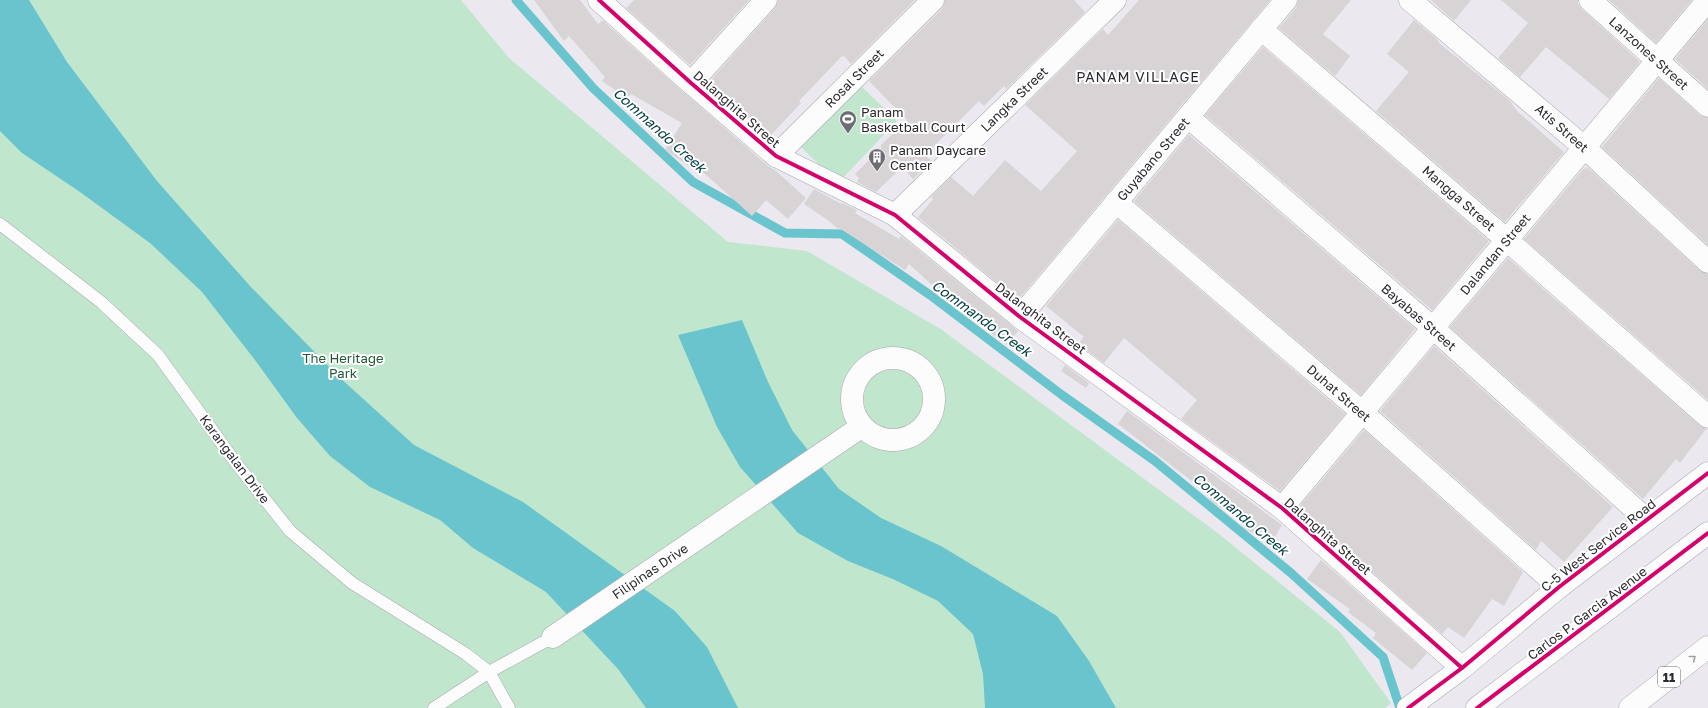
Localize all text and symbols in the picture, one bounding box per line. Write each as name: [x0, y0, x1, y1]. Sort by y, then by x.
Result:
street label: Lanzones Street: [1606, 13, 1692, 93]
street label: Rosal Street: [821, 45, 887, 111]
street label: Langka Street: [977, 63, 1051, 135]
street label: Dalanghita Street: [690, 67, 784, 151]
district label: PANAM VILLAGE: [1076, 68, 1200, 85]
water label: Commando Creek: [610, 84, 711, 177]
street label: Atis Street: [1532, 100, 1592, 156]
place label: Panam Basketball Court: [861, 104, 966, 135]
sports icon: Panam Basketball Court: [838, 109, 858, 134]
street label: Guyabano Street: [1113, 114, 1193, 204]
place label: Panam Daycare Center: [890, 142, 986, 173]
building icon: Panam Daycare Center: [867, 147, 887, 172]
street label: Mangga Street: [1419, 162, 1499, 234]
street label: Dalandan Street: [1456, 210, 1534, 298]
water label: Commando Creek: [929, 276, 1037, 361]
street label: Dalanghita Street: [992, 279, 1090, 357]
street label: Bayabas Street: [1378, 280, 1460, 354]
park label: The Heritage Park: [303, 350, 383, 381]
street label: Duhat Street: [1304, 361, 1374, 425]
street label: Karangalan Drive: [196, 412, 274, 506]
water label: Commando Creek: [1190, 469, 1294, 560]
street label: Dalanghita Street: [1281, 494, 1375, 578]
street label: C-5 West Service Road: [1537, 495, 1659, 595]
street label: Filipinas Drive: [609, 540, 691, 602]
street label: Carlos P. Garcia Avenue: [1524, 563, 1650, 663]
one-way arrow: [1689, 656, 1696, 663]
road number: 11: [1658, 667, 1680, 687]

